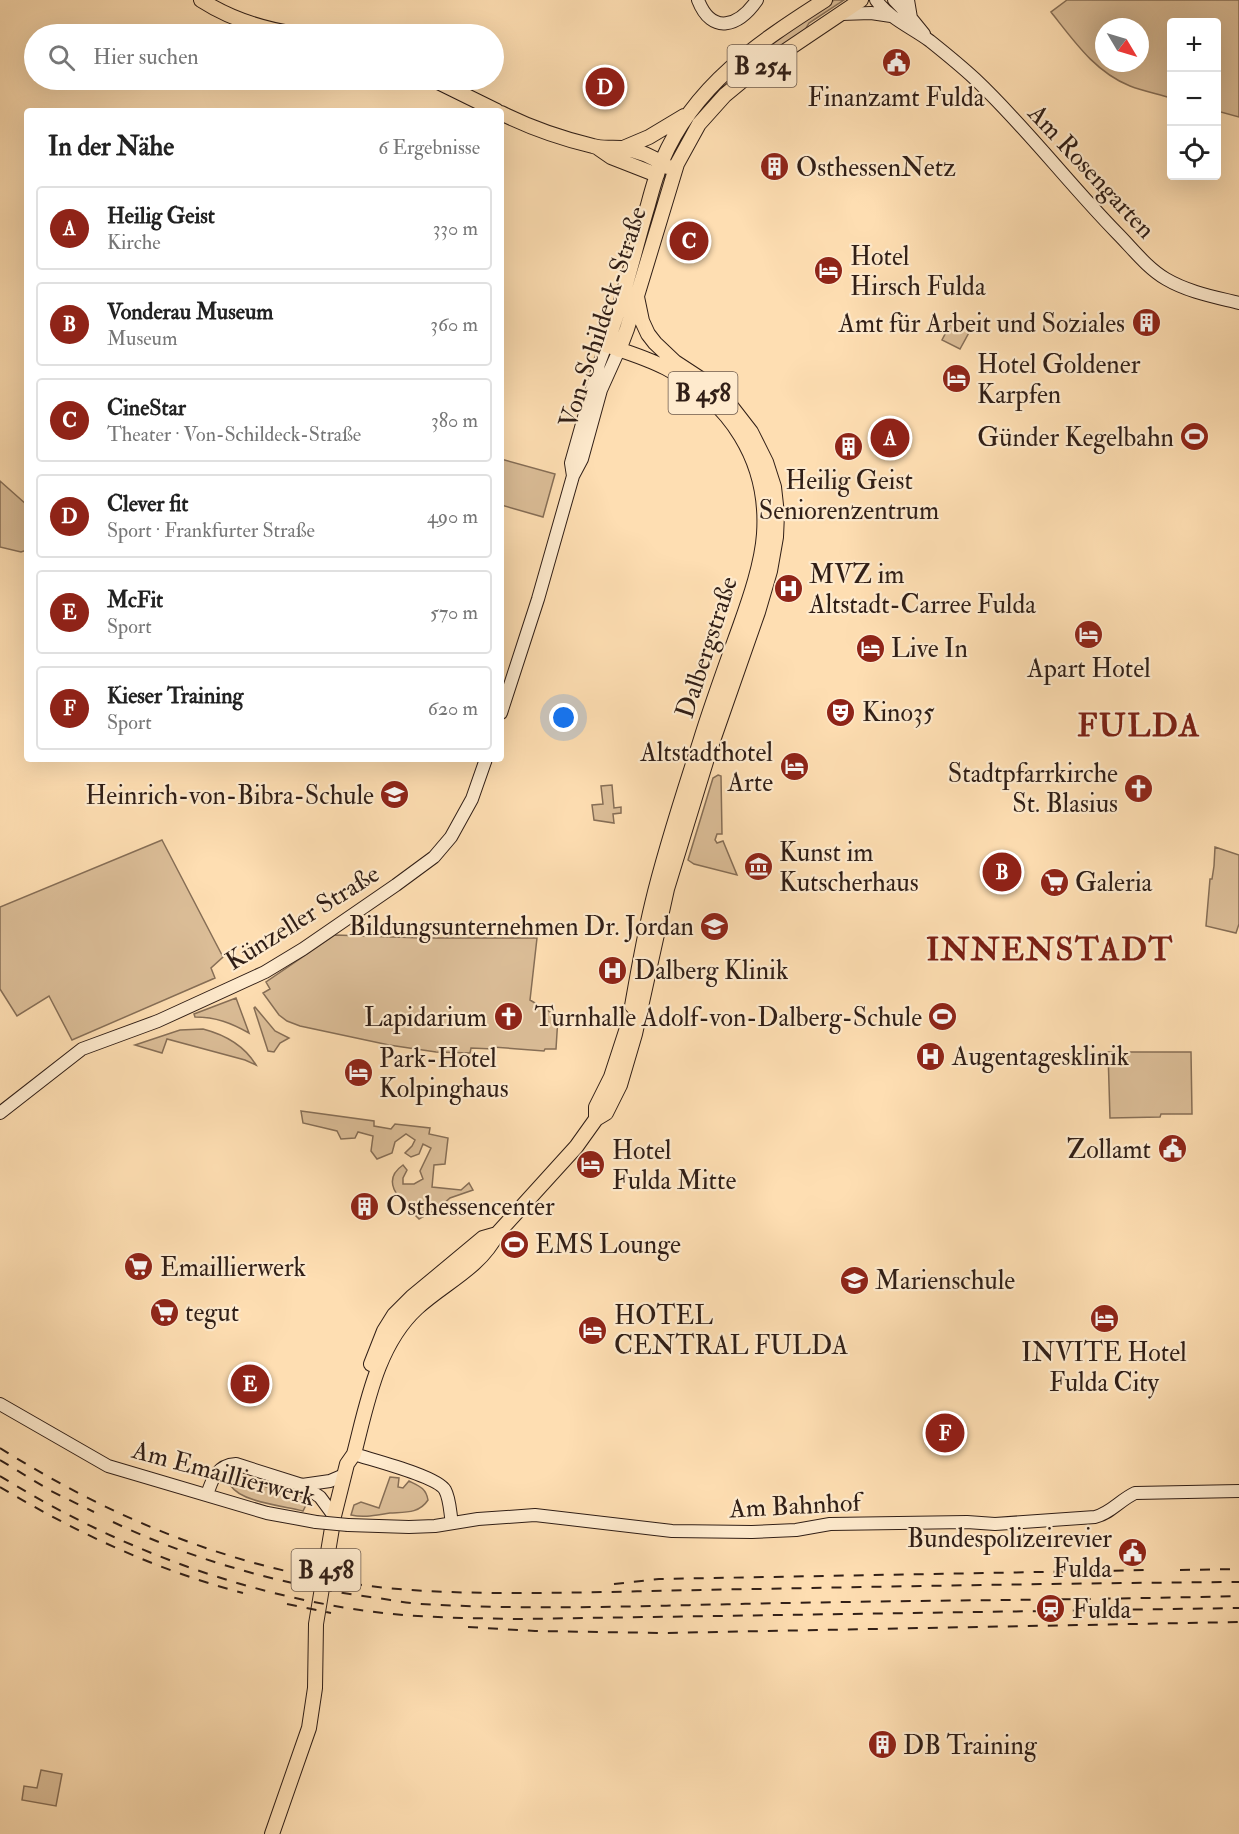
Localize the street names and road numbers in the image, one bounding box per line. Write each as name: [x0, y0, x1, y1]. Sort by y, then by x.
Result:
road number: B 254: [728, 45, 796, 87]
street label: Am Rosengarten: [1020, 97, 1162, 246]
street label: Von-Schildeck-Straße: [552, 202, 654, 432]
road number: B 458: [668, 372, 738, 414]
street label: Dalbergstraße: [669, 572, 745, 722]
street label: Künzeller Straße: [220, 858, 386, 978]
street label: Am Emaillierwerk: [128, 1434, 319, 1514]
street label: Am Bahnhof: [728, 1486, 865, 1525]
road number: B 458: [292, 1549, 360, 1591]

